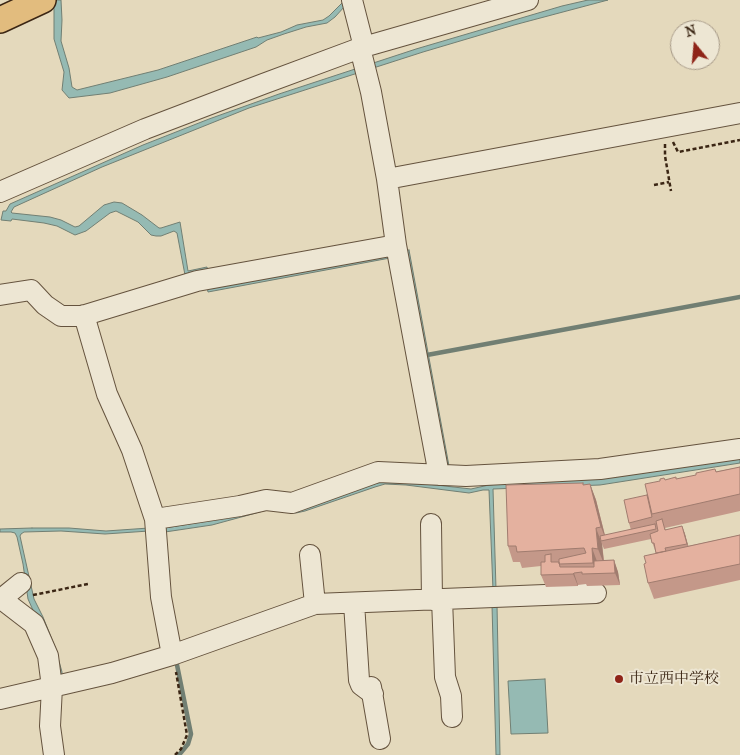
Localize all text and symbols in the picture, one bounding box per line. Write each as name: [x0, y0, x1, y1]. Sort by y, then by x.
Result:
north arrow: [670, 20, 720, 70]
text: N: [683, 21, 698, 41]
place label: 市立西中学校: [629, 670, 719, 688]
marker: 市立西中学校: [613, 673, 625, 685]

